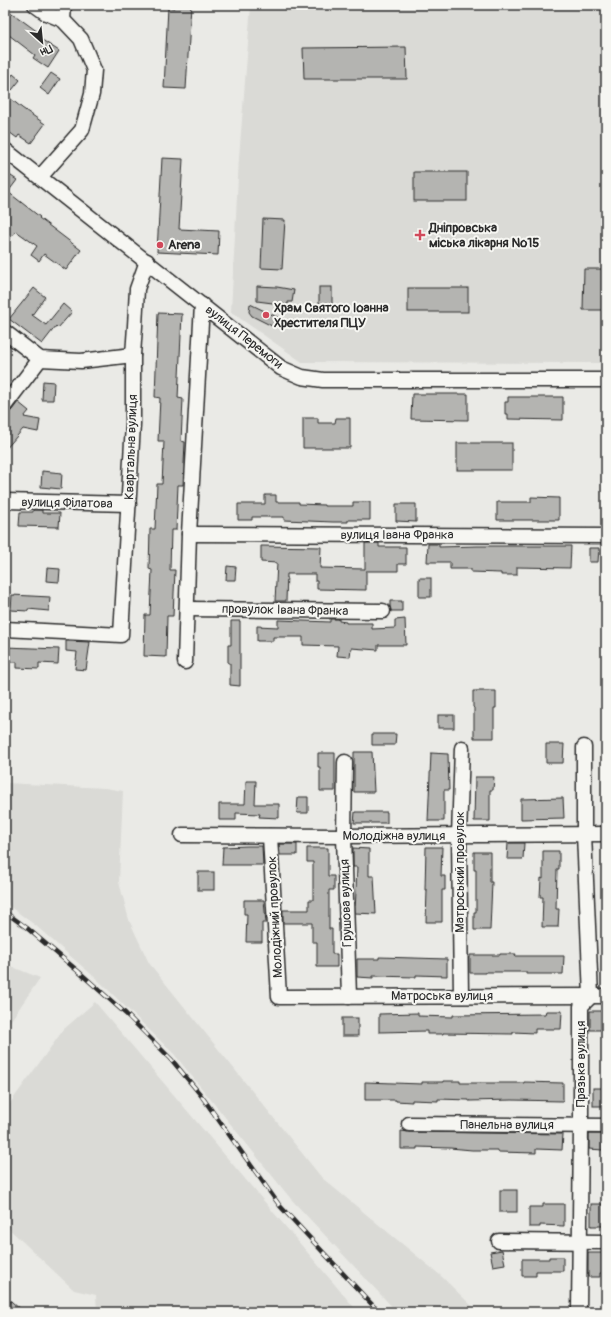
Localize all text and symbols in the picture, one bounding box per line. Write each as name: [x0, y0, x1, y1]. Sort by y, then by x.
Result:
north arrow: [22, 22, 62, 62]
text: Пн: [38, 42, 55, 59]
place label: Дніпровська міська лікарня №15: [428, 220, 539, 251]
marker: Дніпровська міська лікарня №15: [414, 229, 426, 241]
place label: Arena: [168, 237, 200, 253]
marker: Arena: [155, 240, 165, 250]
place label: Храм Святого Іоанна Хрестителя ПЦУ: [274, 300, 389, 331]
street label: вулиця Перемоги: [202, 302, 286, 372]
marker: Храм Святого Іоанна Хрестителя ПЦУ: [261, 310, 271, 320]
street label: Квартальна вулиця: [121, 394, 141, 500]
street label: вулиця Філатова: [21, 494, 113, 512]
street label: вулиця Івана Франка: [340, 527, 454, 543]
street label: провулок Івана Франка: [222, 601, 348, 619]
street label: Матроський провулок: [452, 811, 468, 933]
street label: Молодіжна вулиця: [343, 828, 445, 844]
street label: Молодіжний провулок: [264, 855, 286, 978]
street label: Грушова вулиця: [336, 859, 356, 947]
street label: Матроська вулиця: [391, 988, 493, 1004]
street label: Празька вулиця: [573, 1021, 589, 1107]
street label: Панельна вулиця: [460, 1117, 554, 1133]

